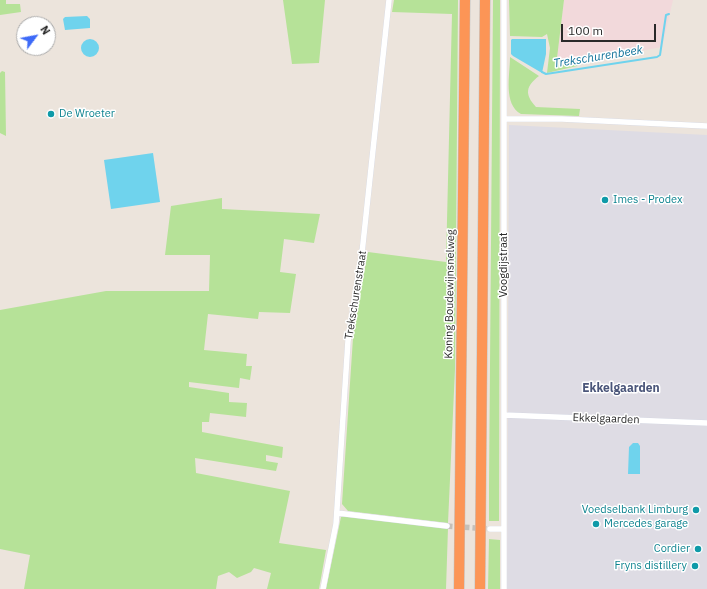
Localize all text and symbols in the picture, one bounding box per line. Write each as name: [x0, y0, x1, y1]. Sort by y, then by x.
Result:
north arrow: [16, 16, 56, 56]
scale bar: [563, 16, 658, 42]
text: N: [37, 23, 53, 37]
text: 100 m: [568, 23, 603, 38]
water label: Trekschurenbeek: [552, 43, 644, 71]
place label: De Wroeter: [59, 107, 115, 121]
marker: De Wroeter: [46, 109, 56, 119]
place label: Imes - Prodex: [613, 193, 683, 207]
marker: Imes - Prodex: [600, 195, 610, 205]
street label: Koning Boudewijnsnelweg: [442, 229, 458, 359]
street label: Voogdijstraat: [497, 232, 511, 298]
street label: Trekschurenstraat: [342, 250, 370, 340]
district label: Ekkelgaarden: [582, 382, 660, 396]
street label: Ekkelgaarden: [572, 411, 640, 427]
place label: Voedselbank Limburg: [582, 503, 688, 517]
marker: Voedselbank Limburg: [691, 505, 701, 515]
place label: Mercedes garage: [604, 517, 688, 531]
marker: Mercedes garage: [591, 519, 601, 529]
place label: Cordier: [654, 542, 690, 556]
marker: Cordier: [693, 544, 703, 554]
place label: Fryns distillery: [615, 559, 687, 573]
marker: Fryns distillery: [690, 561, 700, 571]

